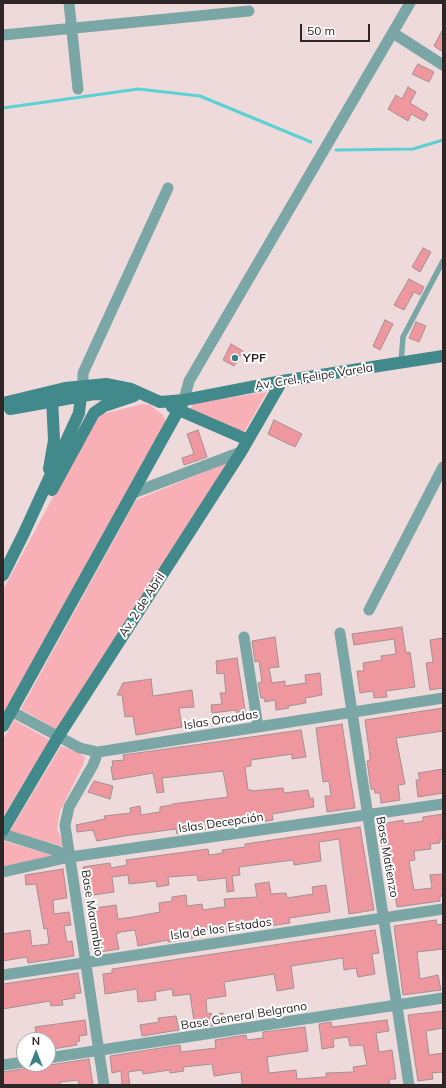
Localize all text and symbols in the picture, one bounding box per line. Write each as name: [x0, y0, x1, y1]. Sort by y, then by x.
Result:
scale bar: [302, 16, 372, 42]
text: 50 m: [307, 23, 335, 38]
place label: YPF: [243, 351, 266, 365]
marker: YPF: [230, 353, 240, 363]
street label: Av. Crel. Felipe Varela: [254, 361, 374, 393]
street label: Av. 2 de Abril: [116, 570, 168, 640]
street label: Islas Orcadas: [183, 707, 259, 733]
street label: Islas Decepción: [177, 810, 265, 836]
street label: Base Matienzo: [373, 815, 401, 899]
street label: Base Marambio: [78, 869, 106, 957]
street label: Isla de los Estados: [169, 915, 273, 943]
street label: Base General Belgrano: [180, 999, 308, 1033]
north arrow: [16, 1032, 56, 1072]
text: N: [32, 1034, 40, 1048]

